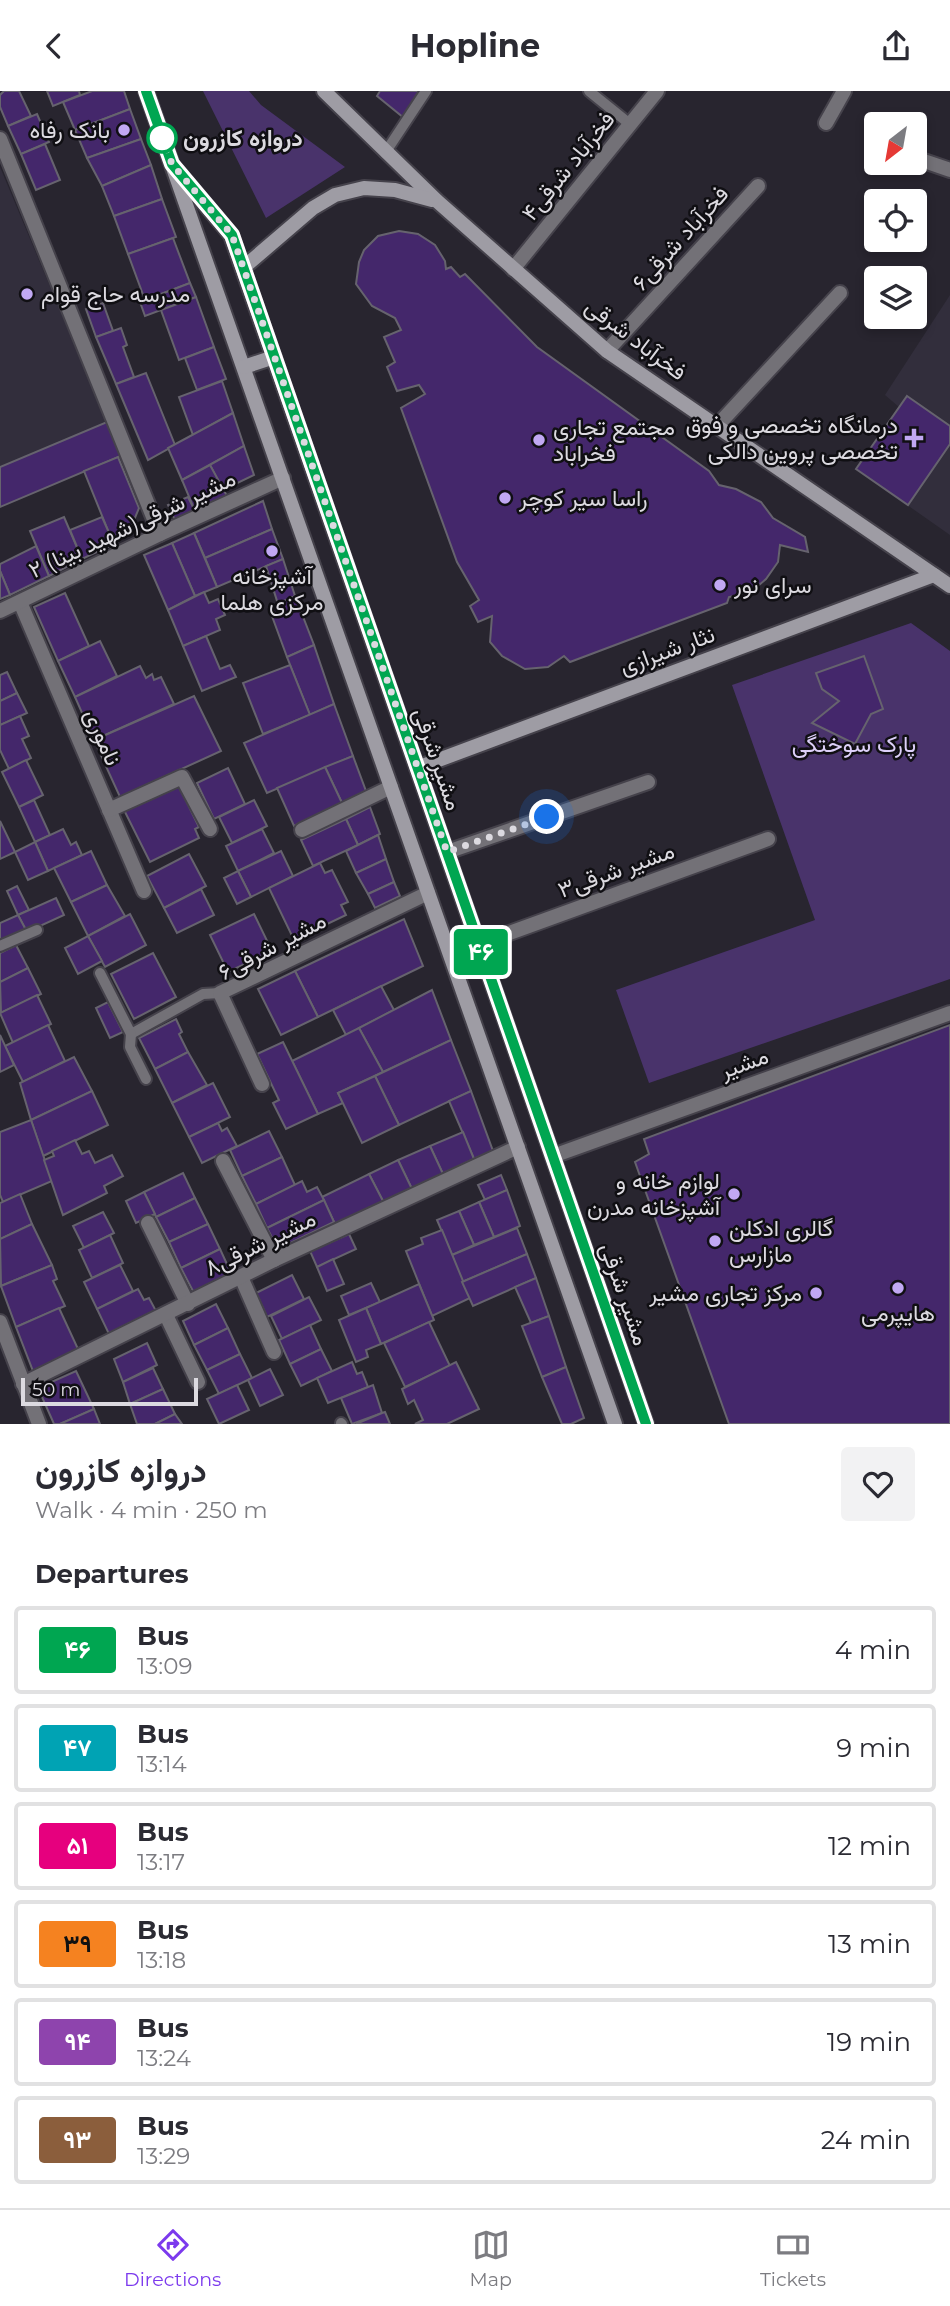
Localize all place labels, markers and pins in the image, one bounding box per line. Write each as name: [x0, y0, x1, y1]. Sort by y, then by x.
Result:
place label: بانک رفاه: [29, 116, 110, 145]
marker: بانک رفاه: [116, 122, 132, 138]
marker: دروازه کازرون: [147, 123, 177, 153]
place label: دروازه کازرون: [183, 124, 303, 153]
place label: مدرسه حاج قوام: [41, 280, 190, 310]
marker: مدرسه حاج قوام: [19, 286, 35, 302]
place label: درمانگاه تخصصی و فوق تخصصی پروین دالکی: [685, 411, 898, 467]
place label: مجتمع تجاری فخراباد: [553, 413, 675, 468]
marker: درمانگاه تخصصی و فوق تخصصی پروین دالکی: [904, 428, 924, 448]
marker: مجتمع تجاری فخراباد: [531, 432, 547, 448]
place label: راسا سیر کوچر: [518, 484, 648, 514]
marker: راسا سیر کوچر: [497, 490, 513, 506]
marker: آشپزخانه مرکزی هلما: [264, 543, 280, 559]
place label: آشپزخانه مرکزی هلما: [221, 562, 323, 617]
place label: سرای نور: [733, 571, 812, 600]
marker: سرای نور: [712, 577, 728, 593]
place label: لوازم خانه و آشپزخانه مدرن: [587, 1167, 722, 1223]
marker: لوازم خانه و آشپزخانه مدرن: [726, 1186, 742, 1202]
place label: گالری ادکلن مازارس: [729, 1214, 833, 1269]
marker: گالری ادکلن مازارس: [707, 1233, 723, 1249]
place label: مرکز تجاری مشیر: [648, 1279, 802, 1308]
marker: هایپرمی: [890, 1280, 906, 1296]
marker: مرکز تجاری مشیر: [808, 1285, 824, 1301]
place label: هایپرمی: [861, 1299, 935, 1329]

